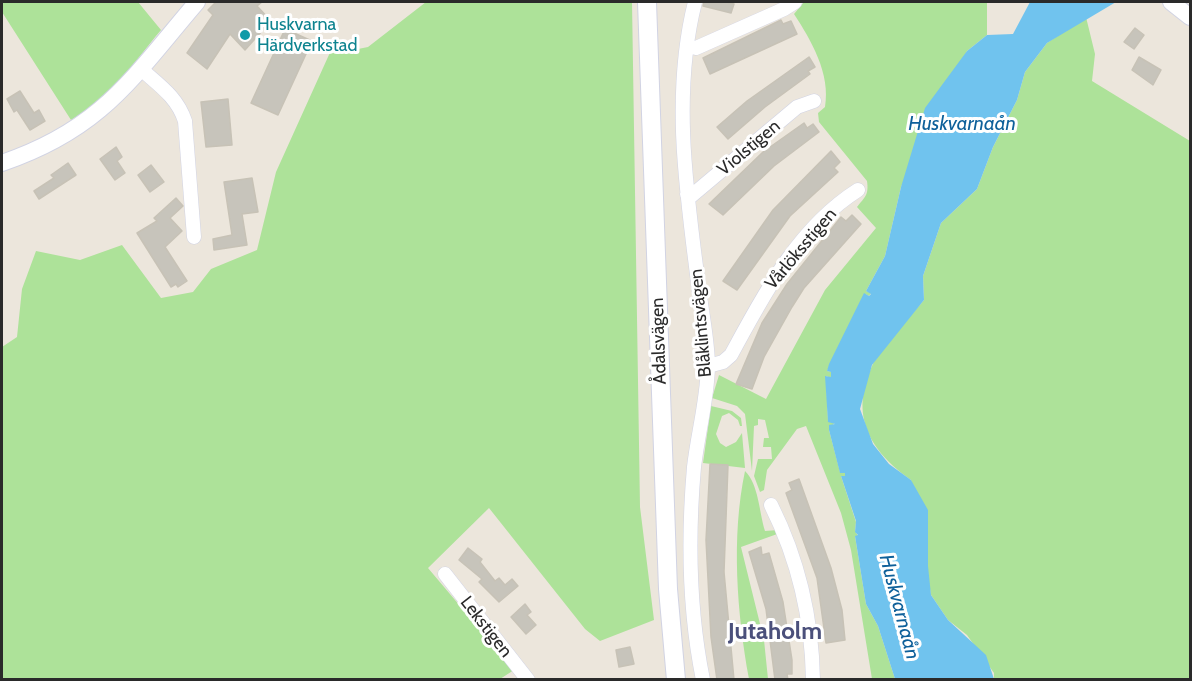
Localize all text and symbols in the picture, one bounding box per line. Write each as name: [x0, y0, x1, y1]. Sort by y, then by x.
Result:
place label: Huskvarna Härdverkstad: [257, 14, 357, 57]
marker: Huskvarna Härdverkstad: [238, 28, 252, 42]
water label: Huskvarnaån: [908, 112, 1016, 136]
street label: Violstigen: [713, 116, 785, 180]
street label: Vårlöksstigen: [761, 204, 841, 294]
street label: Blåklintsvägen: [686, 268, 716, 378]
street label: Ådalsvägen: [647, 297, 671, 385]
water label: Huskvarnaån: [873, 552, 925, 662]
street label: Lekstigen: [455, 592, 517, 662]
district label: Jutaholm: [728, 618, 822, 646]

